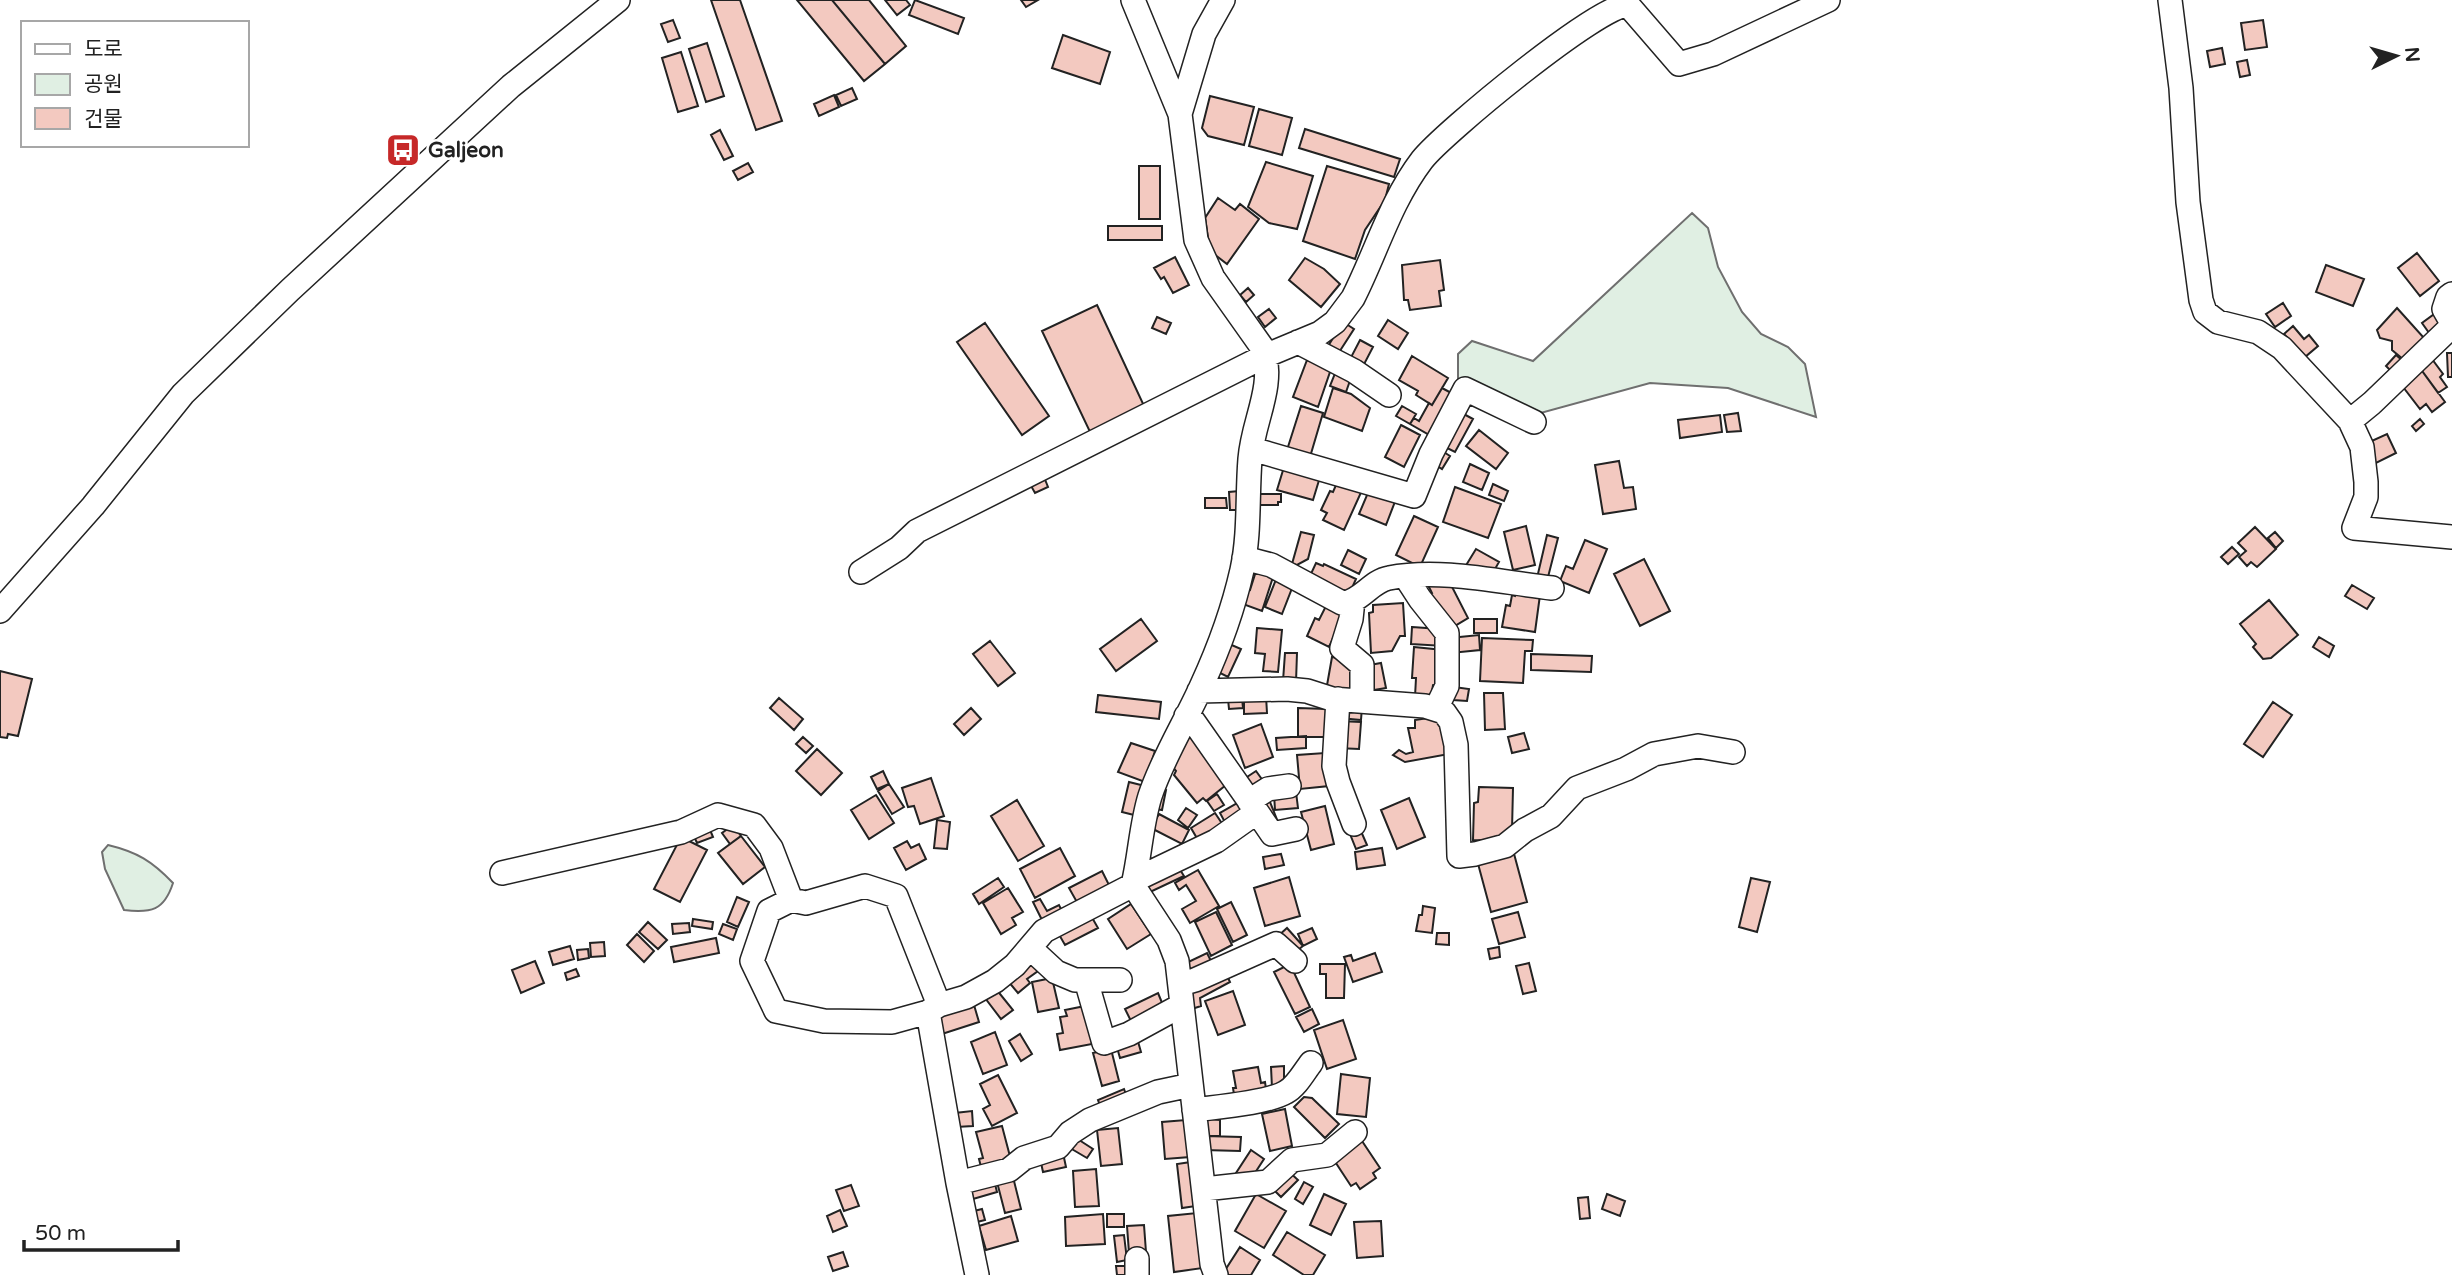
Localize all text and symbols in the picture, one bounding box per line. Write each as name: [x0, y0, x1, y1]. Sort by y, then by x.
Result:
legend: [21, 21, 248, 147]
north arrow: [2361, 21, 2431, 91]
text: 도로: [84, 37, 123, 62]
text: N: [2400, 46, 2424, 63]
text: 공원: [84, 72, 123, 97]
text: 건물: [84, 107, 123, 132]
bus stop icon: Galjeon: [384, 131, 422, 169]
place label: Galjeon: [428, 138, 504, 163]
scale bar: [24, 1208, 178, 1252]
text: 50 m: [35, 1221, 86, 1246]

